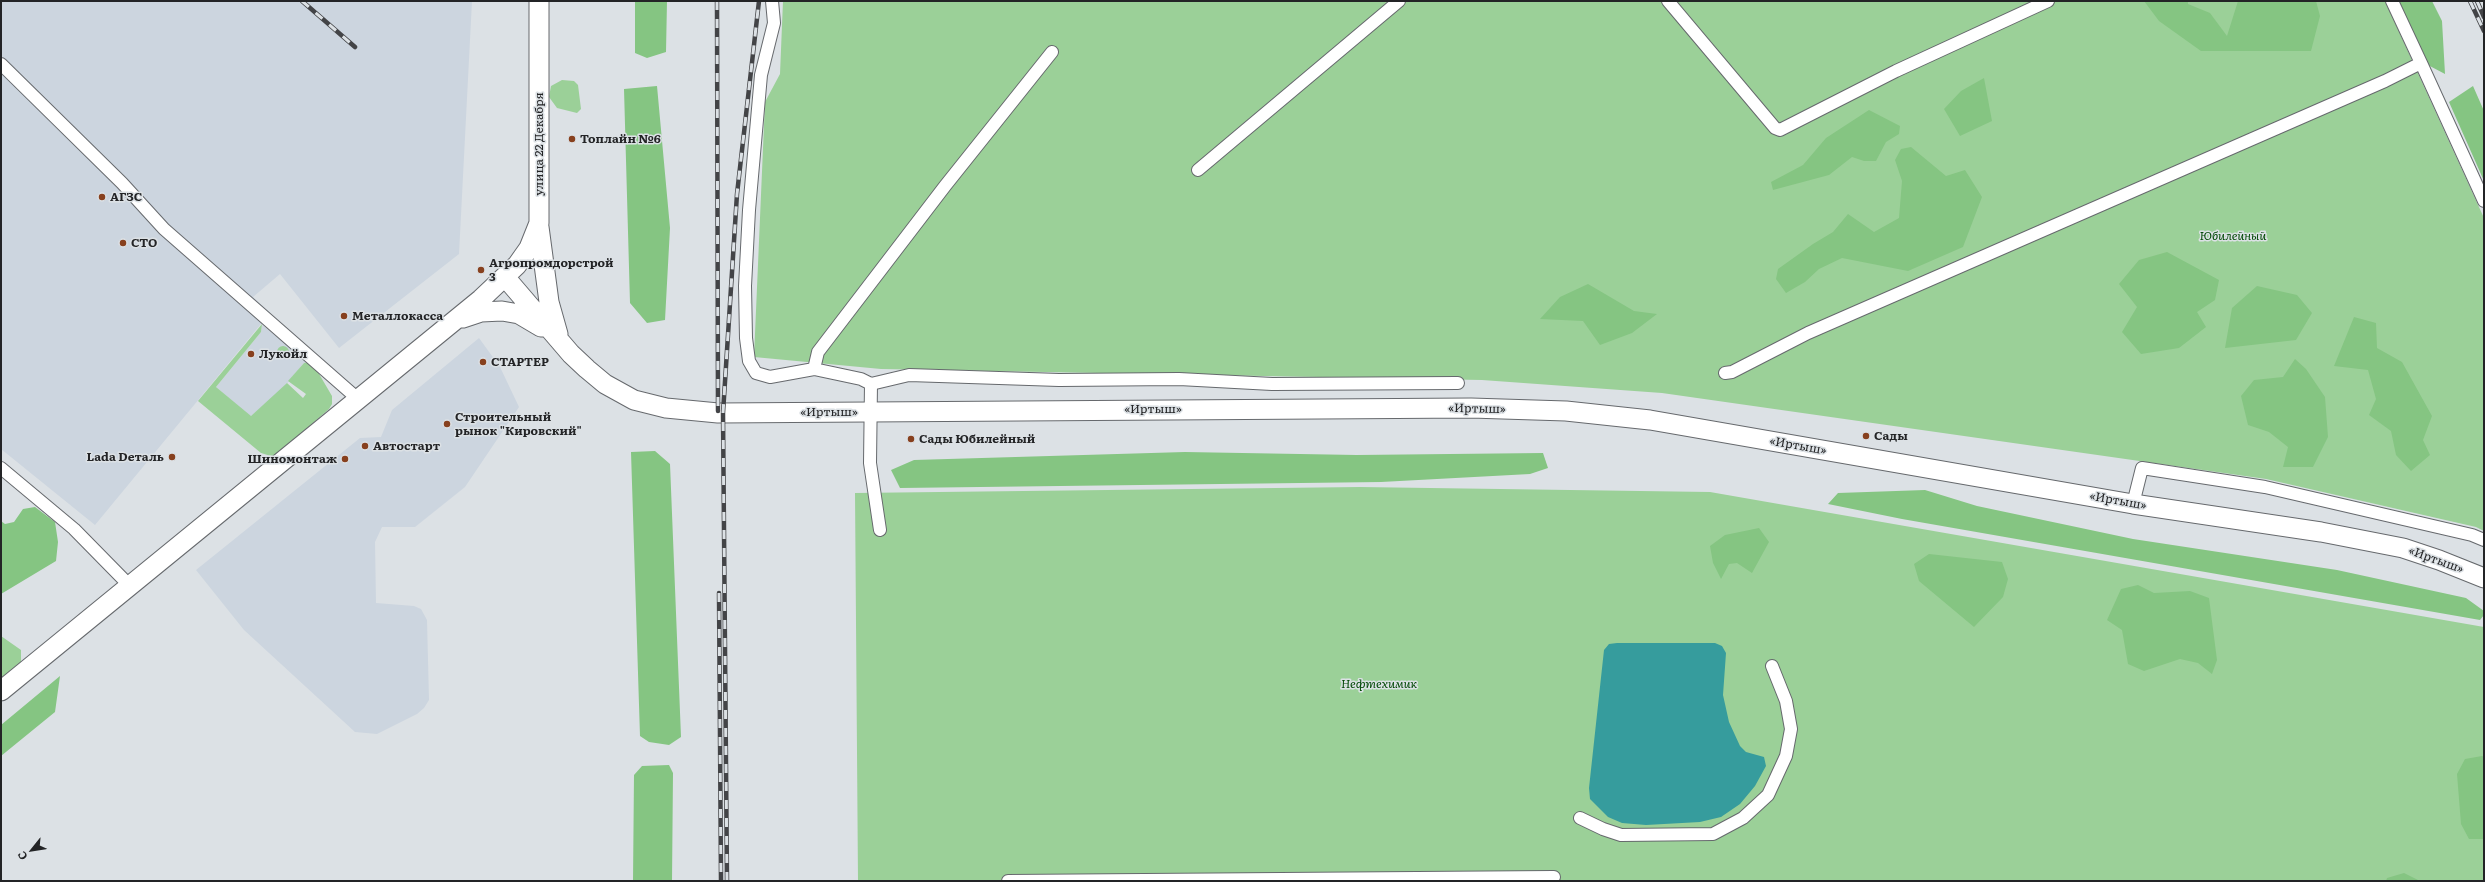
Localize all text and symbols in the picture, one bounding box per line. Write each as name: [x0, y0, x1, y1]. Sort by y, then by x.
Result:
street label: улица 22 Декабря: [532, 92, 546, 196]
place label: Топлайн №6: [580, 132, 661, 146]
marker: Топлайн №6: [567, 134, 577, 144]
place label: АГЗС: [110, 190, 142, 204]
marker: АГЗС: [97, 192, 107, 202]
park label: Юбилейный: [2200, 229, 2266, 243]
place label: СТО: [131, 236, 157, 250]
marker: СТО: [118, 238, 128, 248]
place label: Агропромдорстрой 3: [489, 256, 614, 284]
marker: Агропромдорстрой 3: [476, 265, 486, 275]
place label: Металлокасса: [352, 309, 443, 323]
marker: Металлокасса: [339, 311, 349, 321]
place label: Лукойл: [259, 347, 307, 361]
marker: Лукойл: [246, 349, 256, 359]
place label: СТАРТЕР: [491, 355, 549, 369]
marker: СТАРТЕР: [478, 357, 488, 367]
street label: «Иртыш»: [1448, 401, 1506, 417]
street label: «Иртыш»: [1124, 402, 1182, 416]
street label: «Иртыш»: [800, 405, 858, 419]
place label: Строительный рынок "Кировский": [455, 410, 582, 438]
marker: Строительный рынок "Кировский": [442, 419, 452, 429]
place label: Сады: [1874, 429, 1908, 443]
marker: Сады: [1861, 431, 1871, 441]
place label: Сады Юбилейный: [919, 432, 1035, 446]
marker: Сады Юбилейный: [906, 434, 916, 444]
street label: «Иртыш»: [1768, 434, 1828, 458]
place label: Автостарт: [373, 439, 440, 453]
marker: Автостарт: [360, 441, 370, 451]
place label: Lada Dеталь: [86, 450, 164, 464]
marker: Lada Dеталь: [167, 452, 177, 462]
place label: Шиномонтаж: [248, 452, 337, 466]
marker: Шиномонтаж: [340, 454, 350, 464]
street label: «Иртыш»: [2088, 489, 2148, 513]
street label: «Иртыш»: [2406, 543, 2466, 577]
park label: Нефтехимик: [1341, 677, 1417, 691]
north arrow: [12, 830, 52, 870]
text: С: [13, 849, 30, 863]

